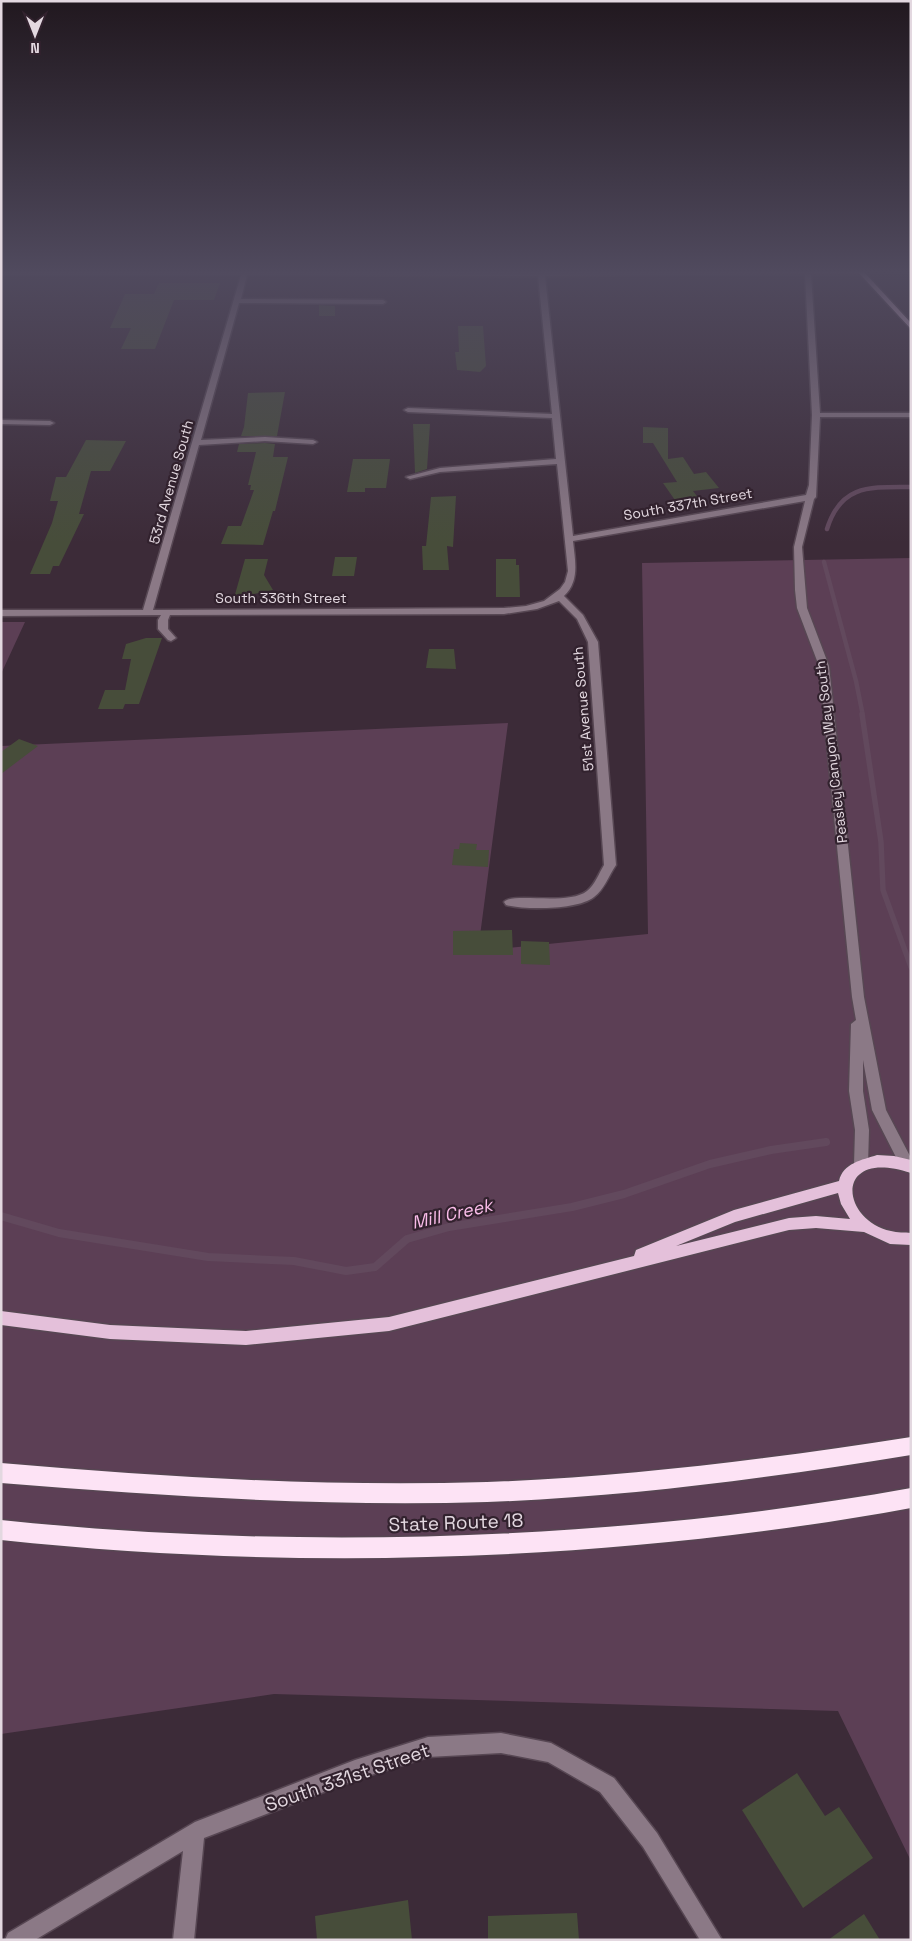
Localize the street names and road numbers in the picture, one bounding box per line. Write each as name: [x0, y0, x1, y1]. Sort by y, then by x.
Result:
street label: 53rd Avenue South: [145, 418, 197, 546]
street label: South 337th Street: [622, 484, 754, 524]
street label: South 336th Street: [215, 589, 347, 607]
street label: 51st Avenue South: [569, 646, 597, 772]
street label: Peasley Canyon Way South: [811, 660, 851, 844]
street label: State Route 18: [388, 1508, 524, 1537]
street label: South 331st Street: [262, 1738, 433, 1817]

